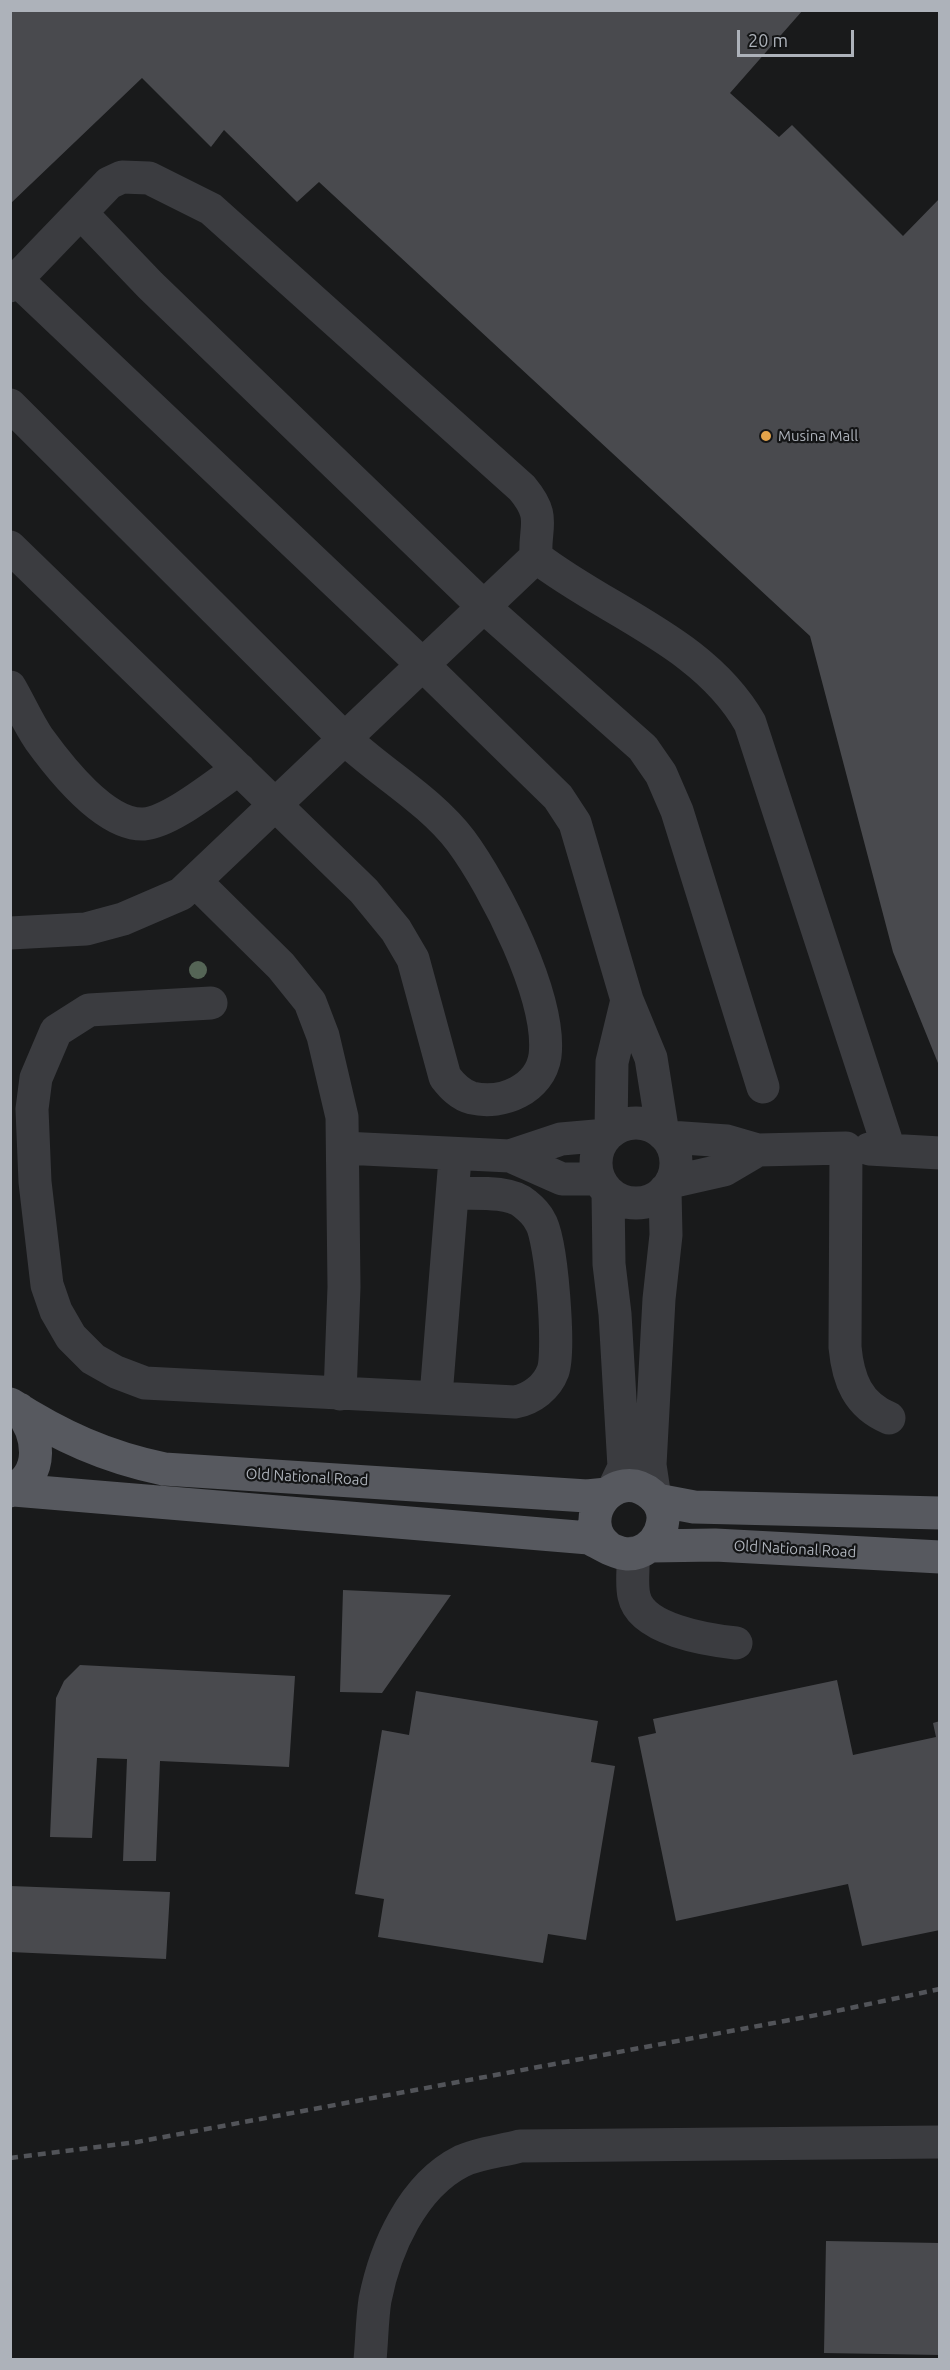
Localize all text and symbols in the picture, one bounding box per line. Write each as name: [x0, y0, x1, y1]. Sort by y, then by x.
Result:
scale bar: [740, 18, 857, 56]
text: 20 m: [748, 30, 788, 50]
place label: Musina Mall: [778, 427, 858, 445]
marker: Musina Mall: [759, 429, 773, 443]
street label: Old National Road: [245, 1465, 369, 1489]
street label: Old National Road: [733, 1537, 857, 1561]

